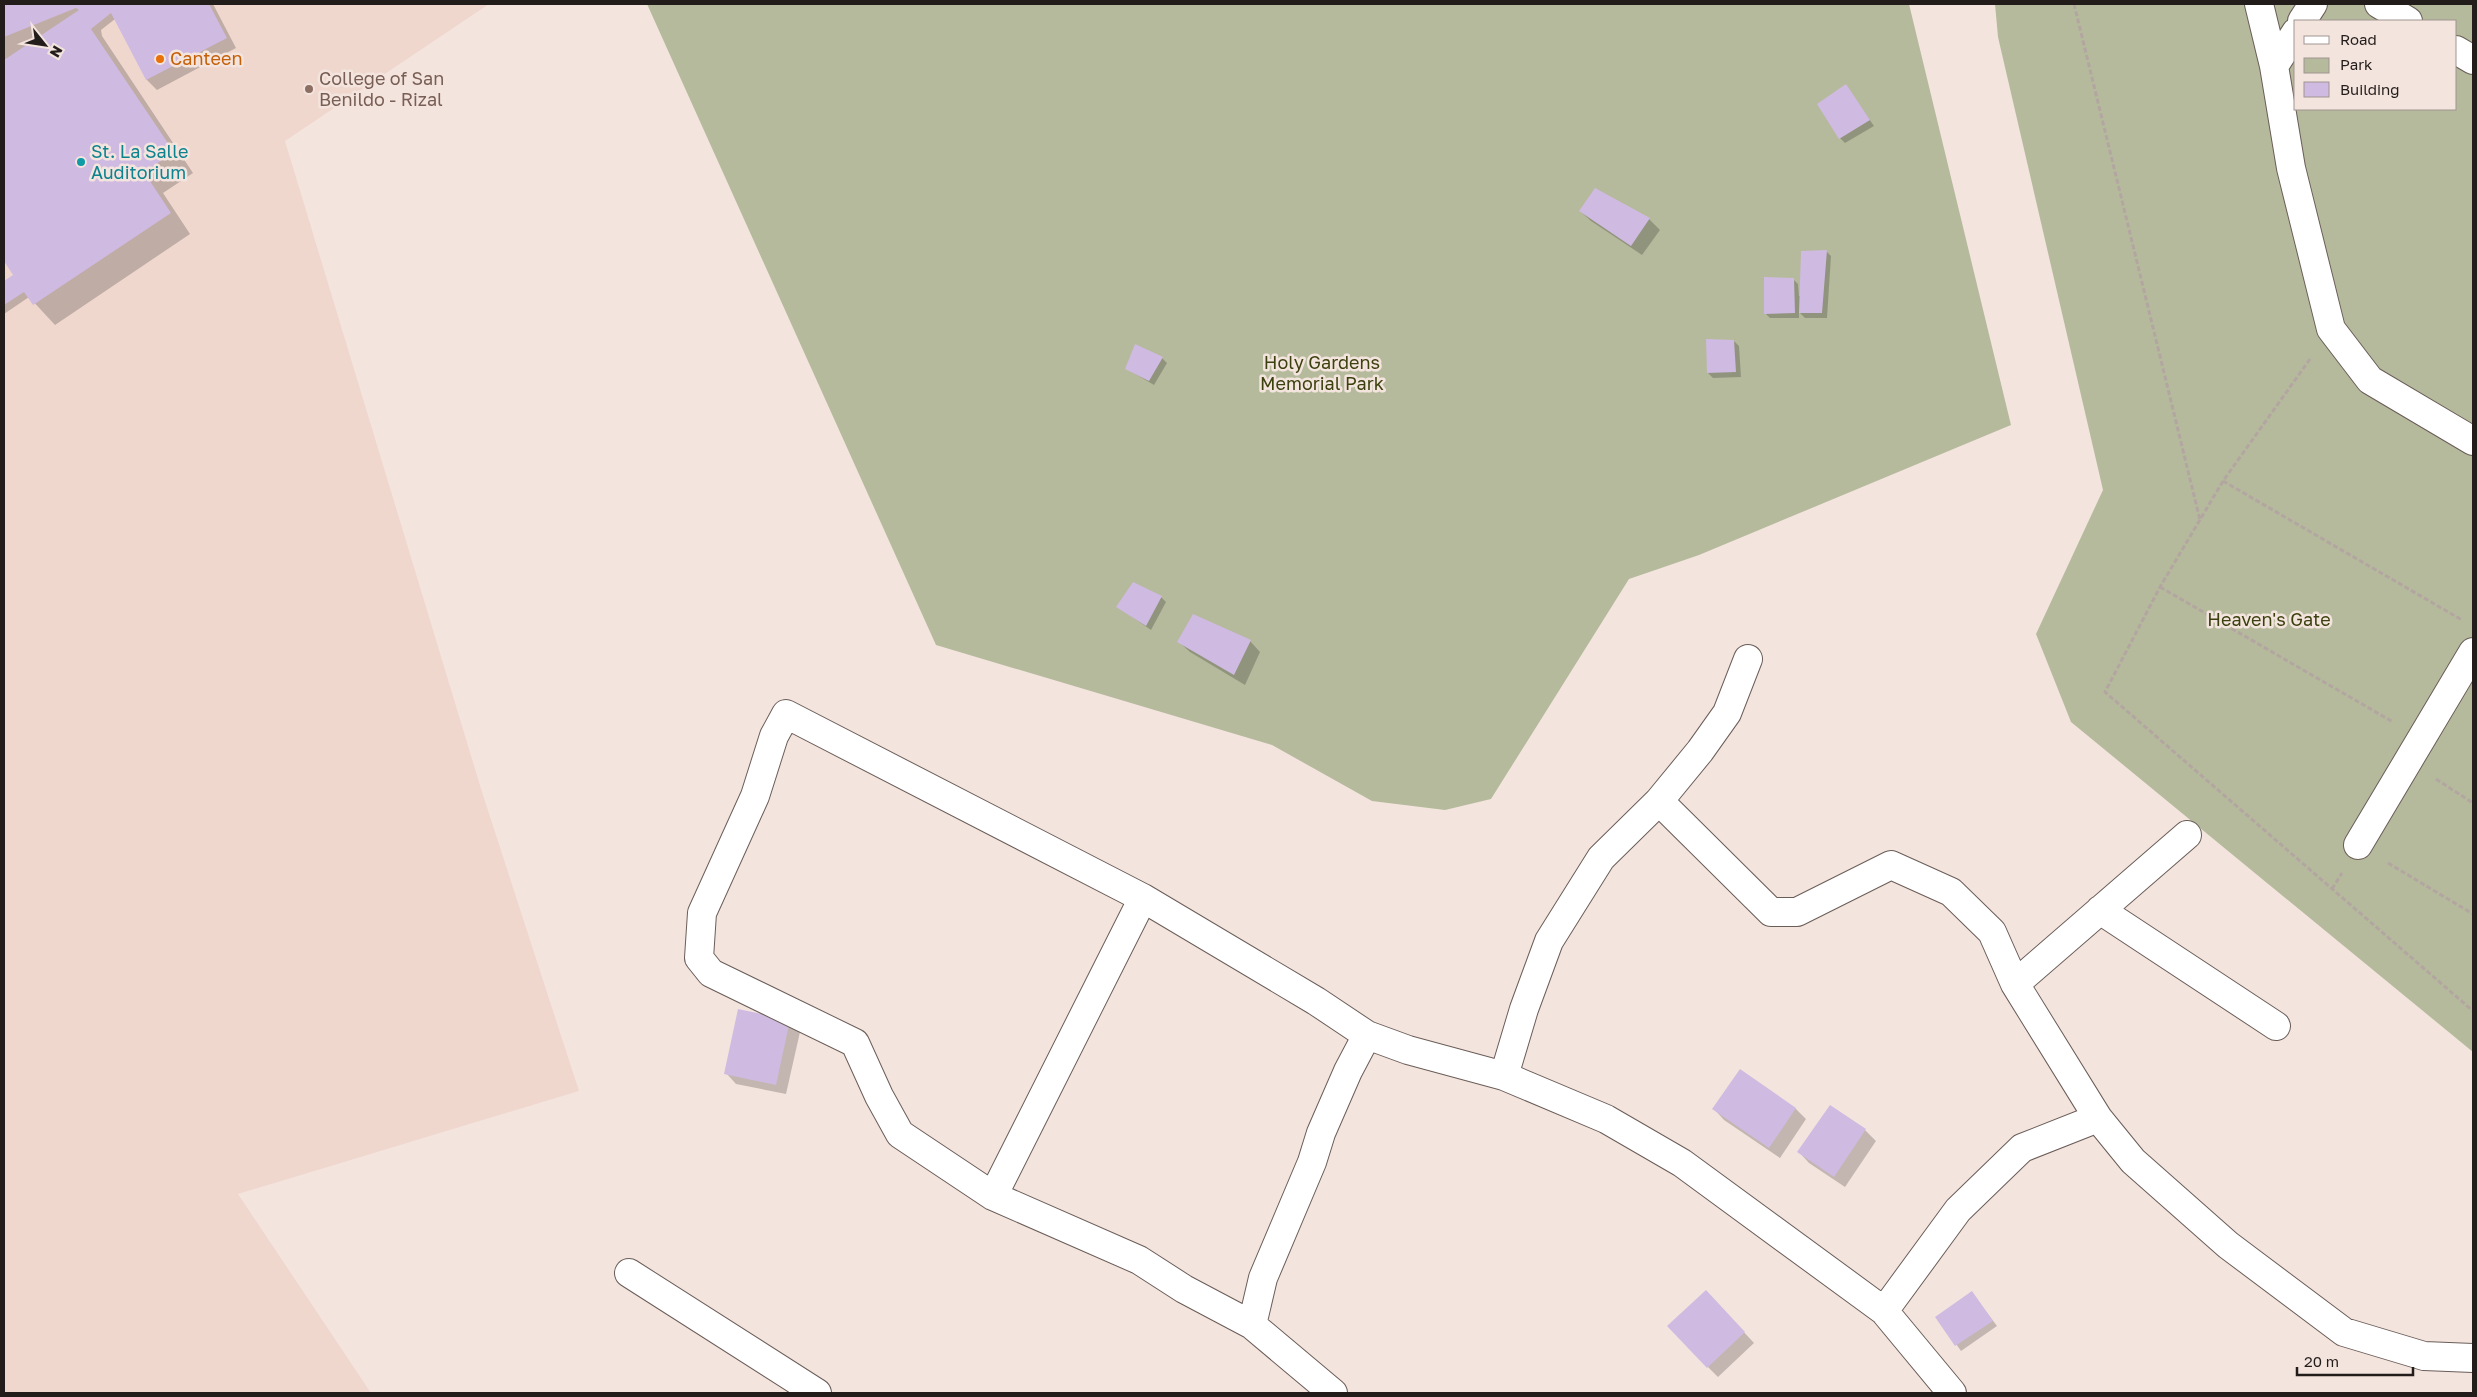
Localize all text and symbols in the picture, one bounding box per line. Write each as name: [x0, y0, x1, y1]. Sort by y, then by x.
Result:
north arrow: [20, 20, 70, 70]
legend: [2294, 20, 2457, 110]
text: Road: [2340, 30, 2377, 48]
text: N: [47, 43, 67, 61]
place label: Canteen: [170, 47, 242, 69]
marker: Canteen: [154, 53, 166, 65]
text: Park: [2340, 55, 2373, 73]
place label: College of San Benildo - Rizal: [319, 67, 444, 110]
text: Building: [2340, 80, 2400, 98]
marker: College of San Benildo - Rizal: [303, 83, 315, 95]
place label: St. La Salle Auditorium: [91, 140, 188, 183]
marker: St. La Salle Auditorium: [75, 156, 87, 168]
park label: Holy Gardens Memorial Park: [1260, 351, 1384, 394]
park label: Heaven's Gate: [2207, 608, 2331, 630]
scale bar: [2297, 1344, 2413, 1376]
text: 20 m: [2304, 1352, 2339, 1370]

